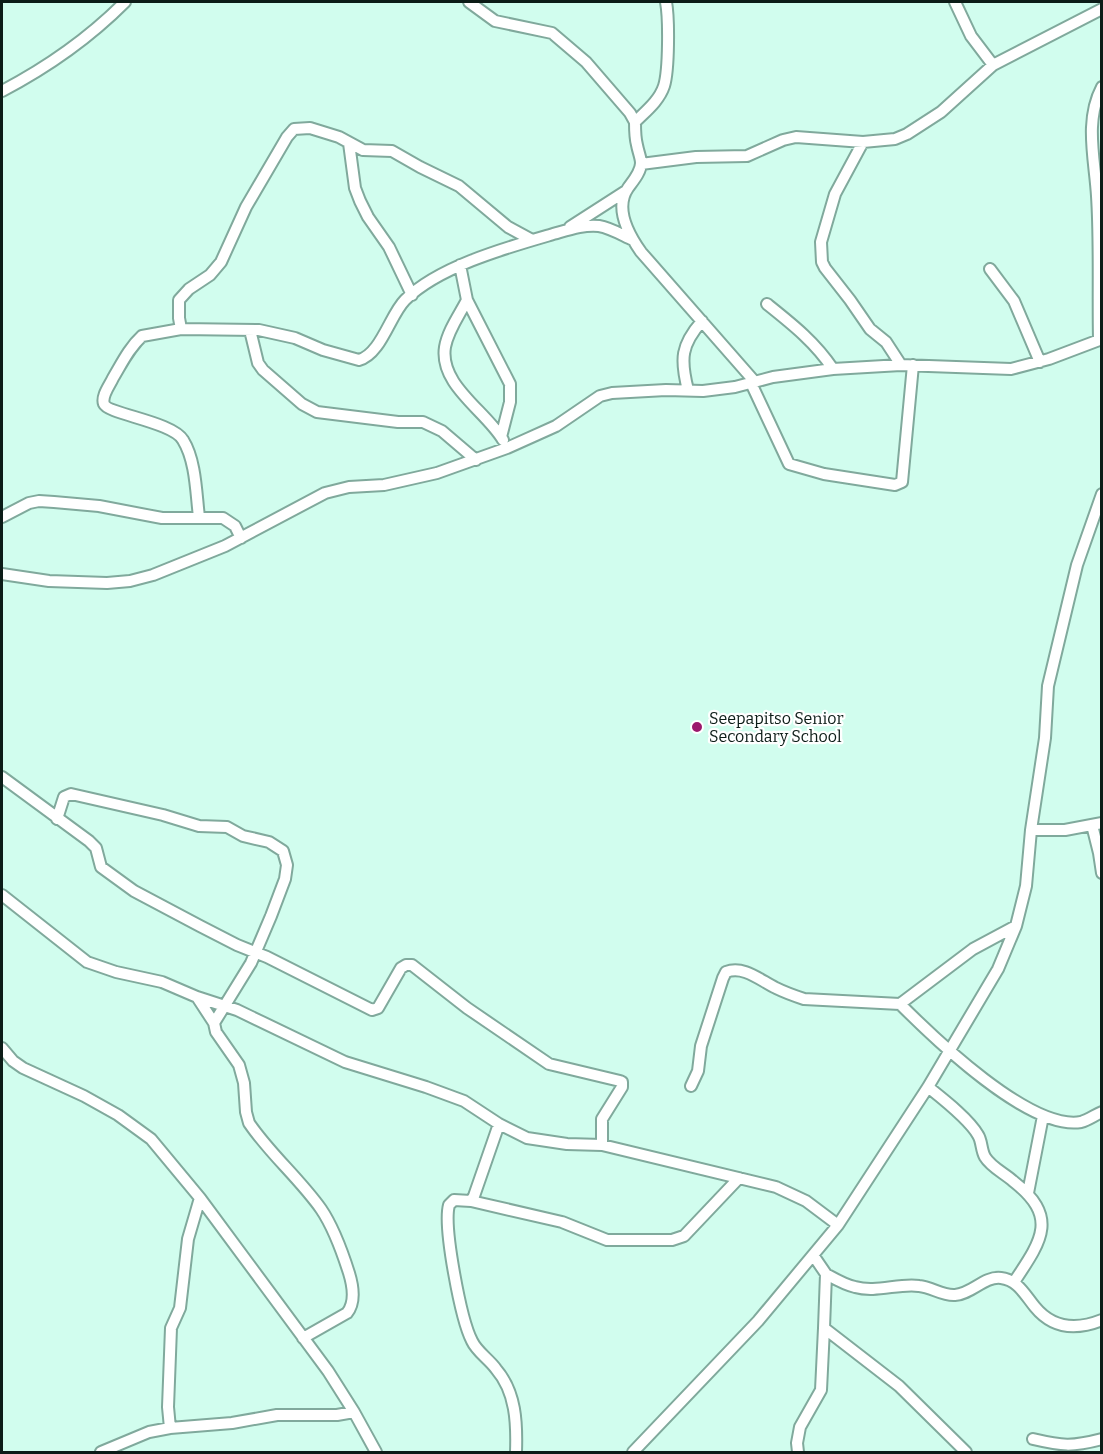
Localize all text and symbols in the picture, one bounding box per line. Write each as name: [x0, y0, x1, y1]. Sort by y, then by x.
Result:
place label: Seepapitso Senior Secondary School: [709, 709, 843, 746]
marker: Seepapitso Senior Secondary School: [690, 720, 704, 734]

